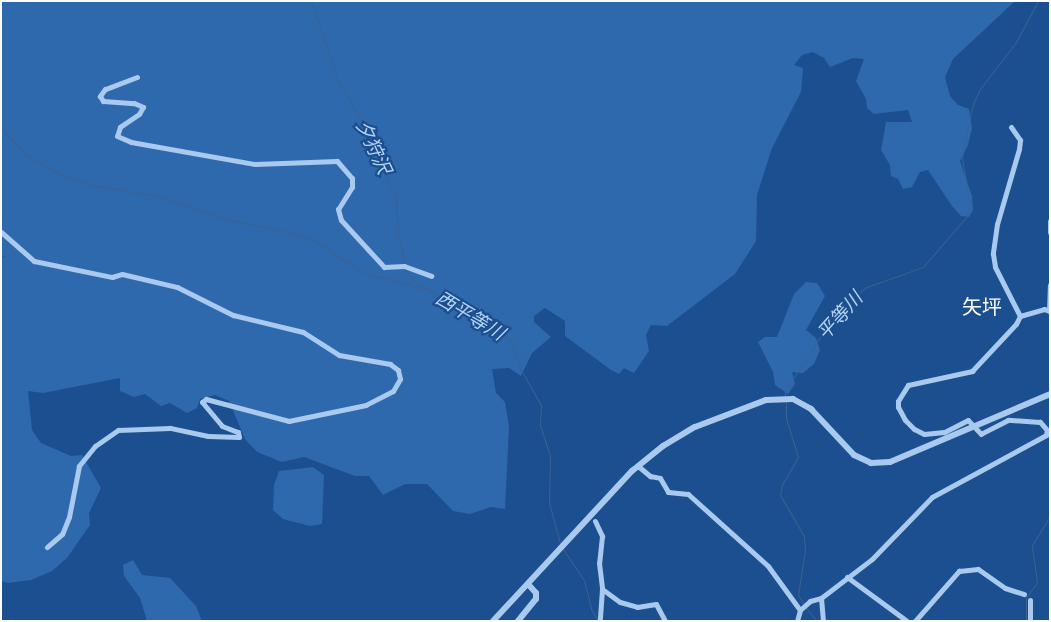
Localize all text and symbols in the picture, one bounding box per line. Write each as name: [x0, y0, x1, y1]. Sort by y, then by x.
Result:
water label: 夕狩沢: [351, 116, 395, 178]
water label: 西平等川: [432, 287, 508, 345]
water label: 平等川: [812, 287, 868, 345]
district label: 矢坪: [962, 294, 1002, 318]

